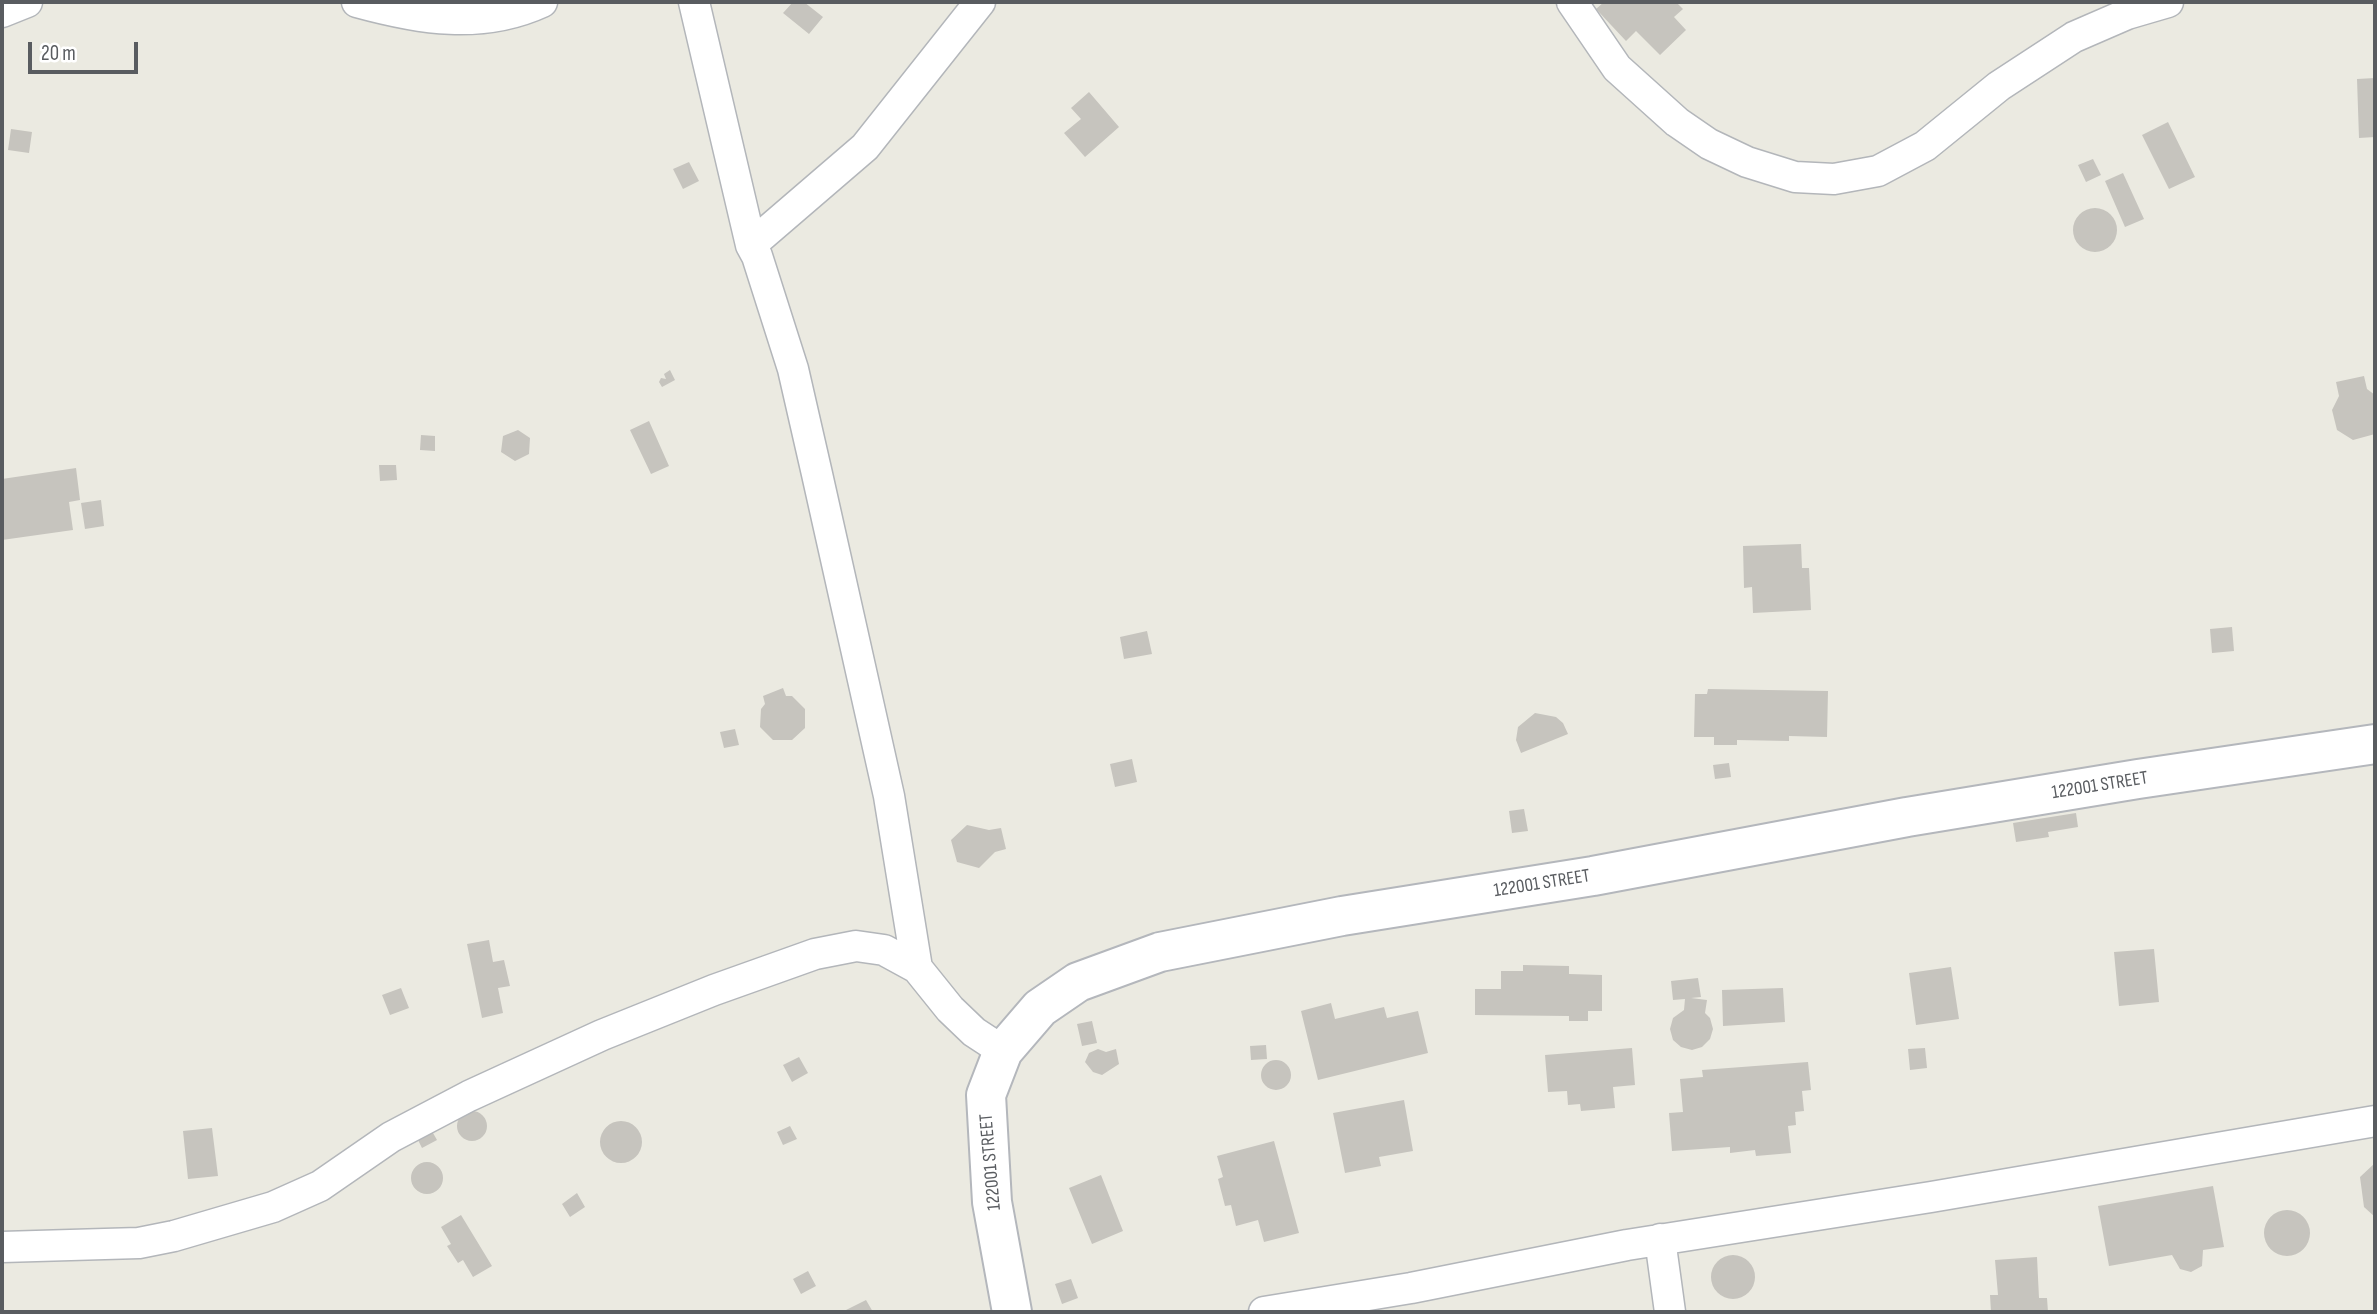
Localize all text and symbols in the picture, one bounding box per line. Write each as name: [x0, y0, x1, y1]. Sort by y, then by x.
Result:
scale bar: [32, 28, 142, 72]
text: 20 m: [41, 41, 76, 66]
street label: 122001 STREET: [2050, 767, 2150, 805]
street label: 122001 STREET: [1492, 865, 1592, 903]
street label: 122001 STREET: [975, 1113, 1007, 1211]

